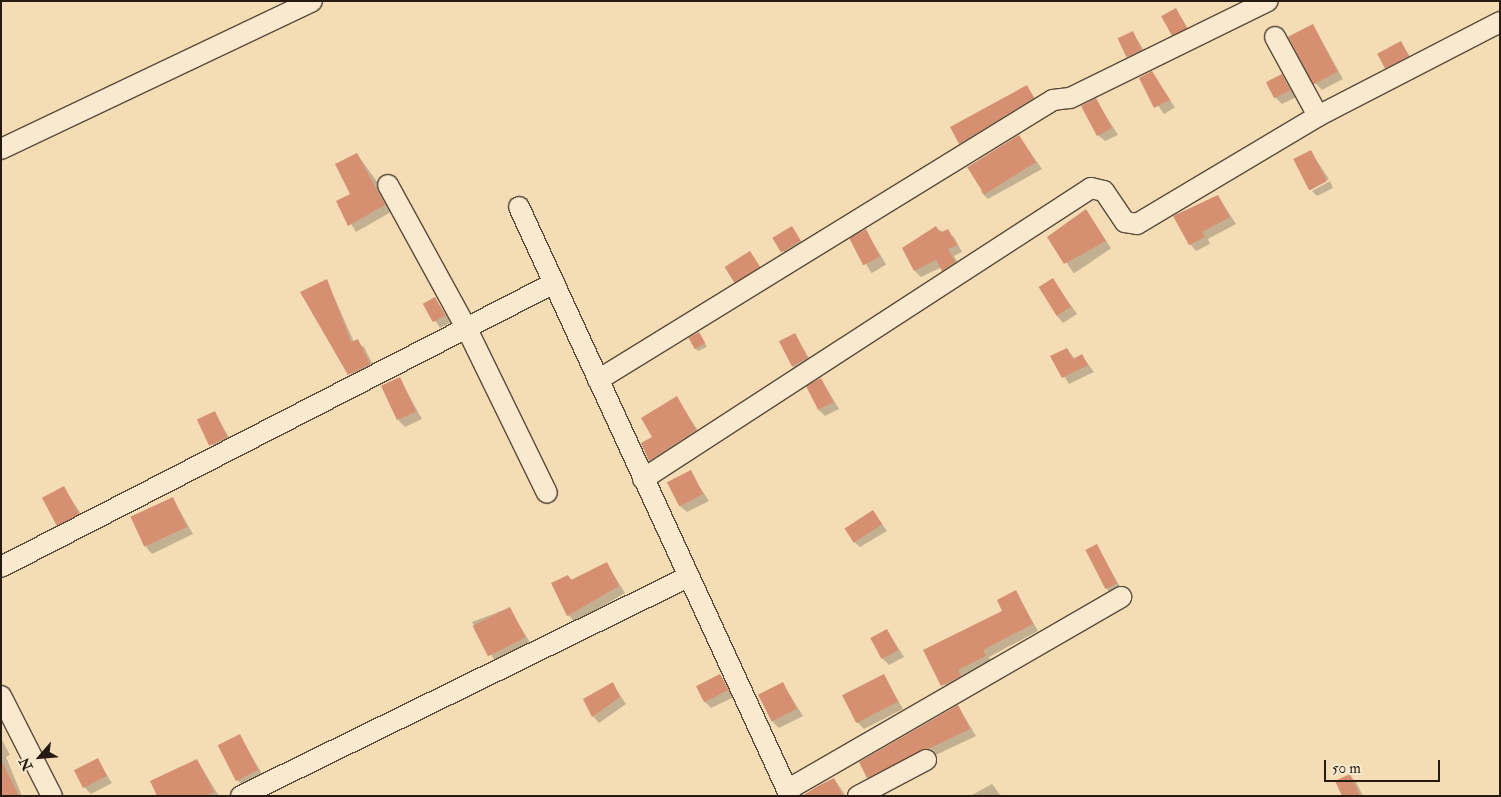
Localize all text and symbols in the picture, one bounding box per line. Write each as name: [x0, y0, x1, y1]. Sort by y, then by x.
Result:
north arrow: [15, 732, 65, 782]
scale bar: [1326, 750, 1442, 782]
text: N: [16, 755, 37, 773]
text: 50 m: [1332, 759, 1361, 778]

